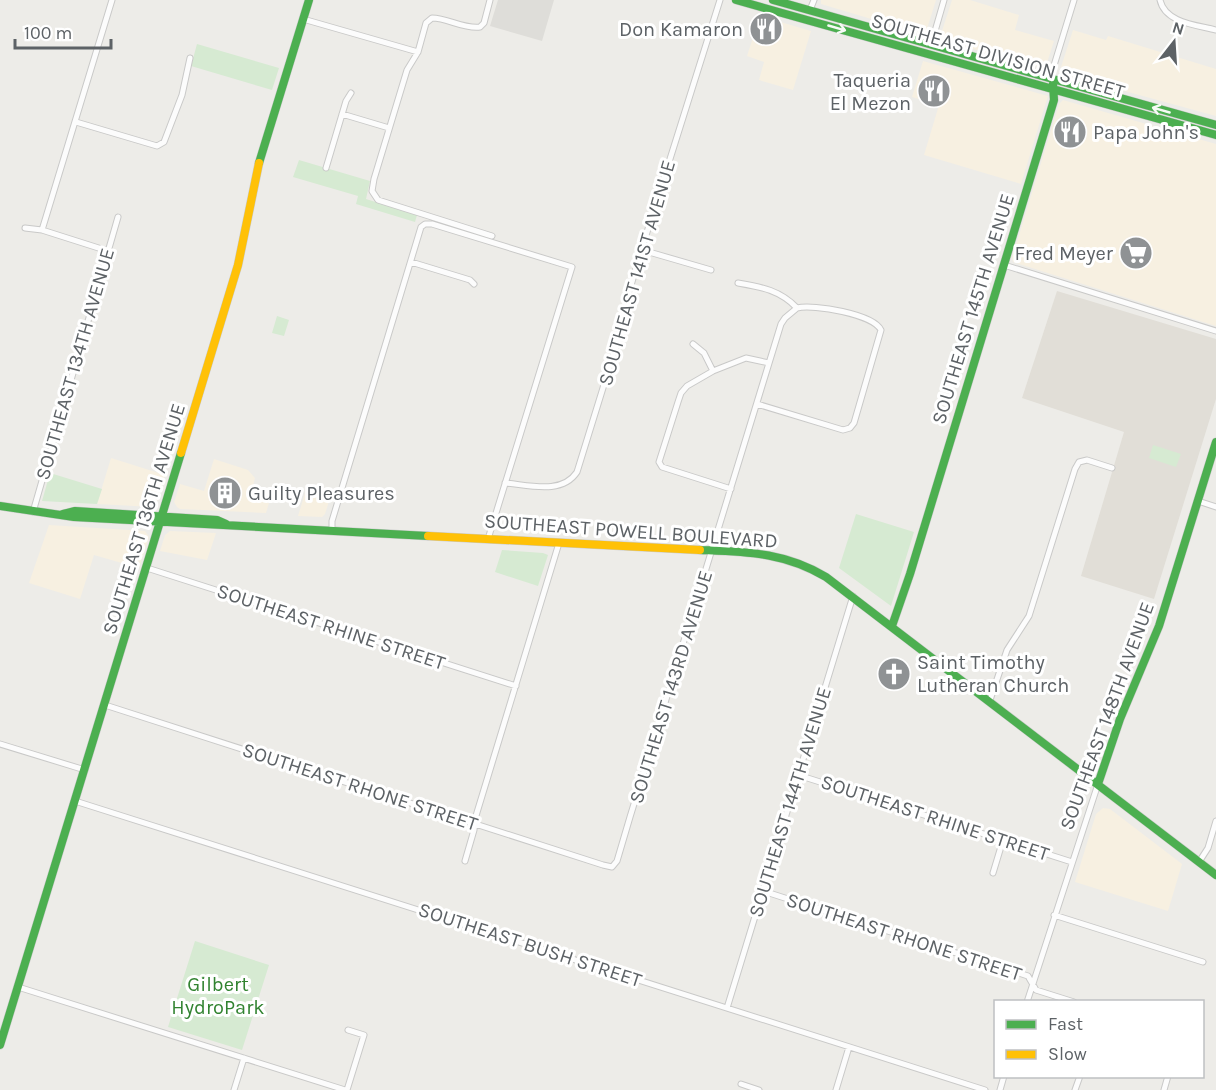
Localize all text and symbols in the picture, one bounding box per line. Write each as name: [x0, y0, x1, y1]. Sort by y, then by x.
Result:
street label: SOUTHEAST DIVISION STREET: [869, 9, 1127, 103]
restaurant icon: Don Kamaron: [748, 11, 784, 47]
scale bar: [15, 12, 111, 50]
north arrow: [1144, 12, 1204, 72]
text: N: [1170, 17, 1187, 39]
place label: Don Kamaron: [619, 18, 743, 41]
text: 100 m: [24, 22, 72, 44]
one-way arrow: [827, 23, 846, 34]
place label: Taqueria El Mezon: [830, 69, 911, 115]
restaurant icon: Taqueria El Mezon: [916, 73, 952, 109]
one-way arrow: [1152, 103, 1171, 115]
restaurant icon: Papa John's: [1052, 114, 1088, 150]
place label: Papa John's: [1093, 121, 1199, 144]
street label: SOUTHEAST 141ST AVENUE: [594, 158, 680, 388]
street label: SOUTHEAST 145TH AVENUE: [927, 191, 1019, 427]
supermarket icon: Fred Meyer: [1118, 235, 1154, 271]
place label: Fred Meyer: [1014, 242, 1114, 265]
street label: SOUTHEAST 134TH AVENUE: [31, 245, 119, 483]
street label: SOUTHEAST 136TH AVENUE: [98, 401, 190, 637]
building icon: Guilty Pleasures: [207, 475, 243, 511]
place label: Guilty Pleasures: [248, 482, 395, 505]
street label: SOUTHEAST POWELL BOULEVARD: [483, 509, 779, 553]
street label: SOUTHEAST 143RD AVENUE: [625, 568, 717, 806]
street label: SOUTHEAST RHINE STREET: [214, 579, 448, 675]
street label: SOUTHEAST 148TH AVENUE: [1055, 599, 1159, 833]
place label: Saint Timothy Lutheran Church: [917, 651, 1069, 697]
church icon: Saint Timothy Lutheran Church: [876, 656, 912, 692]
street label: SOUTHEAST 144TH AVENUE: [744, 684, 836, 920]
street label: SOUTHEAST RHONE STREET: [239, 738, 481, 836]
street label: SOUTHEAST RHINE STREET: [818, 770, 1052, 866]
street label: SOUTHEAST RHONE STREET: [783, 888, 1025, 986]
street label: SOUTHEAST BUSH STREET: [415, 898, 645, 992]
park label: Gilbert HydroPark: [171, 973, 265, 1019]
legend: [994, 1000, 1204, 1078]
text: Fast: [1048, 1013, 1083, 1035]
text: Slow: [1048, 1043, 1087, 1065]

